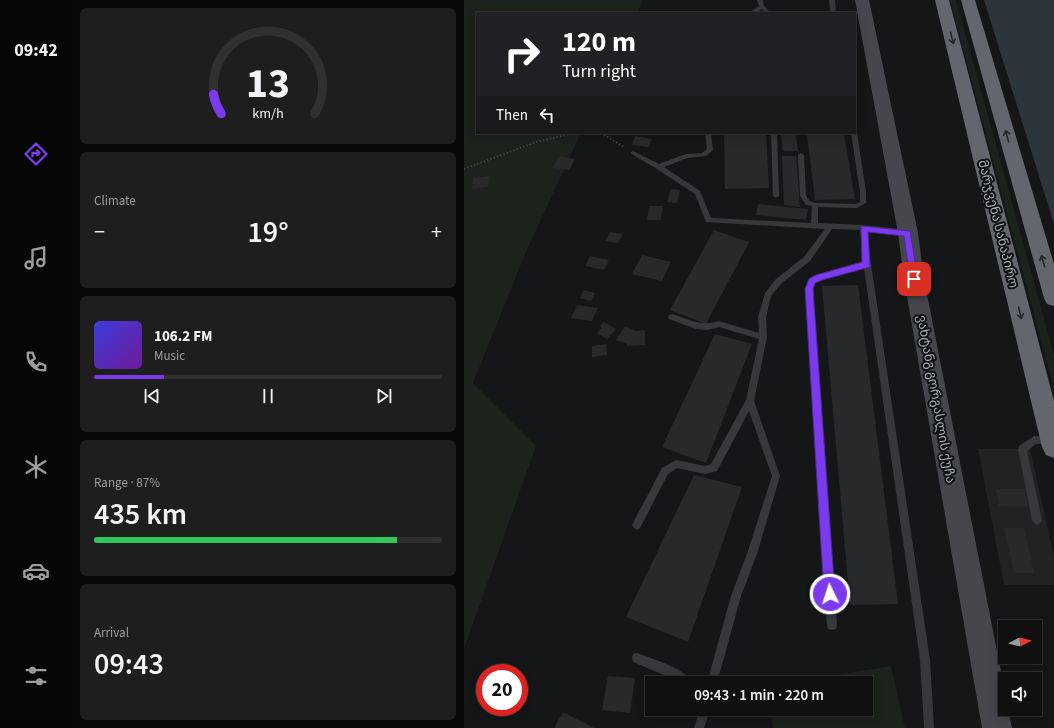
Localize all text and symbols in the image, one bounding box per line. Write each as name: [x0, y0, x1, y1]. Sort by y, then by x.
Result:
text: 120 m: [562, 22, 636, 62]
icon: right: [496, 28, 548, 80]
one-way arrow: [949, 31, 956, 44]
text: 09:42: [14, 38, 58, 63]
text: 13: [246, 54, 290, 114]
text: Turn right: [562, 59, 636, 84]
text: km/h: [252, 103, 284, 124]
icon: left: [536, 104, 558, 126]
text: Then: [496, 105, 528, 126]
one-way arrow: [1003, 130, 1010, 143]
icon: directions: [22, 140, 50, 168]
street label: მარჯვენა სანაპირო: [973, 158, 1023, 290]
text: Climate: [94, 192, 136, 210]
text: 19°: [247, 211, 289, 254]
text: −: [94, 216, 105, 248]
text: +: [431, 216, 442, 248]
icon: music: [22, 244, 50, 272]
one-way arrow: [1039, 255, 1046, 268]
pin: [897, 262, 931, 296]
icon: arrive: [903, 268, 925, 290]
one-way arrow: [1017, 307, 1025, 320]
street label: ვახტანგ გორგასლის ქუჩა: [912, 313, 960, 485]
text: 106.2 FM: [154, 326, 212, 347]
text: Music: [154, 347, 185, 365]
icon: phone: [22, 348, 50, 376]
icon: previous: [141, 385, 163, 407]
icon: pause: [257, 385, 279, 407]
icon: next: [373, 385, 395, 407]
icon: climate: [22, 453, 50, 481]
text: Range · 87%: [94, 474, 160, 492]
text: 435 km: [94, 493, 187, 536]
icon: car: [22, 557, 50, 585]
position arrow: [809, 573, 851, 615]
north arrow: [998, 620, 1042, 664]
map controls: [998, 620, 1042, 716]
text: Arrival: [94, 624, 129, 642]
text: 09:43: [94, 643, 164, 686]
icon: filters: [22, 662, 50, 690]
speed limit sign: 20: [476, 664, 528, 716]
button: sound: [998, 672, 1042, 716]
text: 09:43 · 1 min · 220 m: [694, 685, 824, 706]

